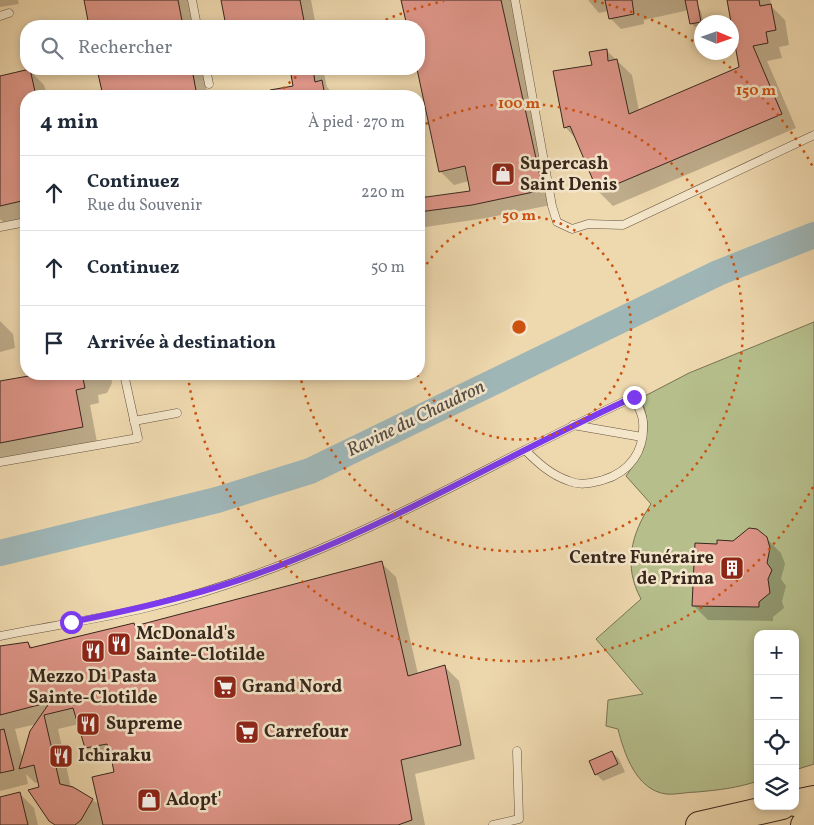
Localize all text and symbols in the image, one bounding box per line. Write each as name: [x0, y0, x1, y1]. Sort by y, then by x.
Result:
north arrow: [694, 15, 739, 60]
search box: [20, 20, 425, 75]
icon: search: [38, 34, 66, 62]
text: Rechercher: [78, 35, 172, 61]
text: 150 m: [736, 81, 776, 102]
text: 100 m: [498, 94, 541, 115]
text: 4 min: [40, 108, 99, 137]
text: À pied · 270 m: [308, 112, 405, 134]
place label: Supercash Saint Denis: [520, 152, 617, 198]
shop icon: Supercash Saint Denis: [490, 161, 516, 187]
text: Continuez: [87, 169, 179, 195]
icon: ahead: [40, 179, 68, 207]
text: 220 m: [361, 182, 405, 204]
text: Rue du Souvenir: [87, 195, 202, 217]
text: 50 m: [502, 206, 536, 227]
icon: ahead: [40, 254, 68, 282]
text: Continuez: [87, 255, 179, 281]
text: 50 m: [371, 257, 405, 279]
centre of rings: [510, 318, 528, 336]
icon: arrive: [40, 329, 68, 357]
text: Arrivée à destination: [87, 330, 276, 356]
water label: Ravine du Chaudron: [342, 374, 490, 464]
route end: [623, 386, 646, 409]
place label: Centre Funéraire de Prima: [569, 546, 714, 592]
building icon: Centre Funéraire de Prima: [719, 555, 745, 581]
route start: [60, 611, 83, 634]
place label: McDonald's Sainte-Clotilde: [136, 622, 265, 668]
map controls: [754, 630, 799, 810]
button: +: [754, 630, 799, 675]
restaurant icon: McDonald's Sainte-Clotilde: [106, 631, 132, 657]
restaurant icon: Mezzo Di Pasta Sainte-Clotilde: [80, 638, 106, 664]
place label: Mezzo Di Pasta Sainte-Clotilde: [29, 665, 157, 711]
supermarket icon: Grand Nord: [212, 674, 238, 700]
place label: Grand Nord: [242, 675, 342, 700]
button: −: [754, 675, 799, 720]
restaurant icon: Supreme: [75, 711, 101, 737]
place label: Supreme: [106, 712, 182, 737]
supermarket icon: Carrefour: [234, 719, 260, 745]
place label: Carrefour: [264, 720, 349, 745]
button: locate: [754, 720, 799, 765]
restaurant icon: Ichiraku: [48, 743, 74, 769]
place label: Ichiraku: [78, 744, 151, 769]
button: layers: [754, 765, 799, 810]
shop icon: Adopt': [136, 787, 162, 813]
place label: Adopt': [166, 788, 222, 813]

